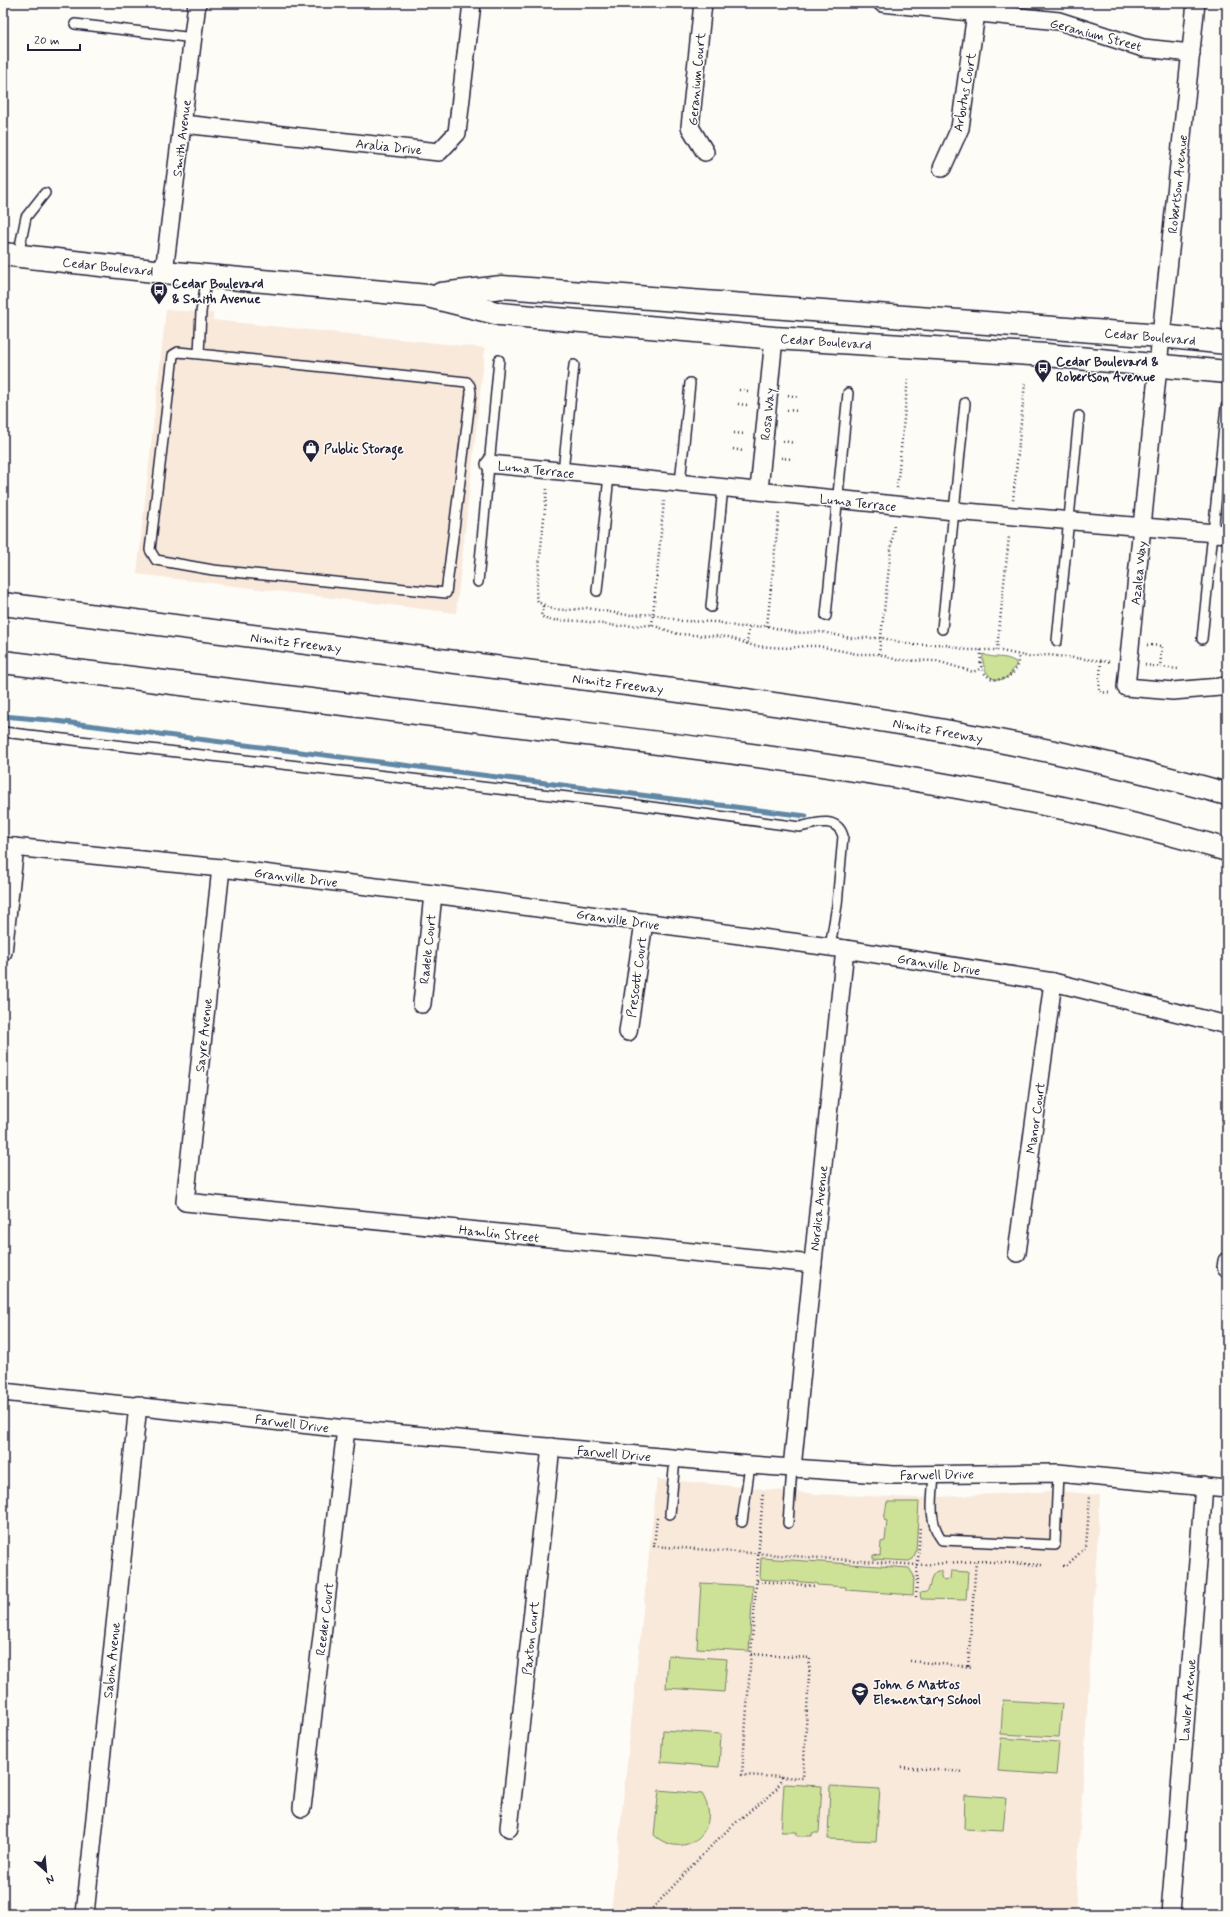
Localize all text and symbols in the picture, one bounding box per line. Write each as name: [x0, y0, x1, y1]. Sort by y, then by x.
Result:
street label: Geranium Street: [1048, 15, 1143, 56]
scale bar: [28, 26, 80, 52]
street label: Geranium Court: [685, 32, 710, 126]
text: 20 m: [34, 33, 60, 49]
street label: Arbutus Court: [950, 51, 981, 133]
street label: Smith Avenue: [169, 99, 196, 178]
street label: Robertson Avenue: [1165, 134, 1192, 234]
street label: Aralia Drive: [355, 136, 423, 159]
street label: Cedar Boulevard: [61, 254, 154, 281]
place label: Cedar Boulevard & Smith Avenue: [172, 276, 264, 308]
bus stop icon: Cedar Boulevard & Smith Avenue: [149, 280, 169, 305]
street label: Cedar Boulevard: [1103, 325, 1196, 350]
street label: Cedar Boulevard: [780, 331, 872, 354]
place label: Cedar Boulevard & Robertson Avenue: [1056, 354, 1159, 386]
bus stop icon: Cedar Boulevard & Robertson Avenue: [1033, 358, 1053, 383]
street label: Rosa Way: [757, 387, 780, 441]
shop icon: Public Storage: [301, 438, 321, 463]
place label: Public Storage: [324, 441, 404, 461]
street label: Luma Terrace: [497, 458, 575, 483]
street label: Luma Terrace: [819, 491, 897, 516]
street label: Azalea Way: [1128, 540, 1151, 606]
street label: Nimitz Freeway: [249, 629, 343, 658]
street label: Nimitz Freeway: [571, 670, 665, 699]
street label: Nimitz Freeway: [891, 715, 985, 748]
street label: Granville Drive: [253, 865, 339, 892]
street label: Granville Drive: [575, 906, 661, 935]
street label: Radele Court: [416, 913, 441, 985]
street label: Prescott Court: [623, 936, 652, 1019]
street label: Granville Drive: [896, 951, 982, 980]
street label: Sayre Avenue: [192, 997, 217, 1073]
street label: Manor Court: [1023, 1081, 1050, 1155]
street label: Nordica Avenue: [807, 1165, 832, 1252]
street label: Hamlin Street: [458, 1222, 540, 1247]
street label: Farwell Drive: [254, 1412, 330, 1437]
street label: Farwell Drive: [576, 1443, 652, 1466]
street label: Farwell Drive: [900, 1466, 974, 1485]
street label: Reeder Court: [313, 1582, 338, 1657]
street label: Paxton Court: [519, 1600, 544, 1676]
street label: Sabin Avenue: [100, 1621, 125, 1699]
street label: Lawler Avenue: [1176, 1658, 1201, 1742]
place label: John G Mattos Elementary School: [873, 1677, 981, 1709]
school or university icon: John G Mattos Elementary School: [850, 1681, 870, 1706]
north arrow: [26, 1851, 66, 1891]
text: N: [44, 1871, 57, 1887]

